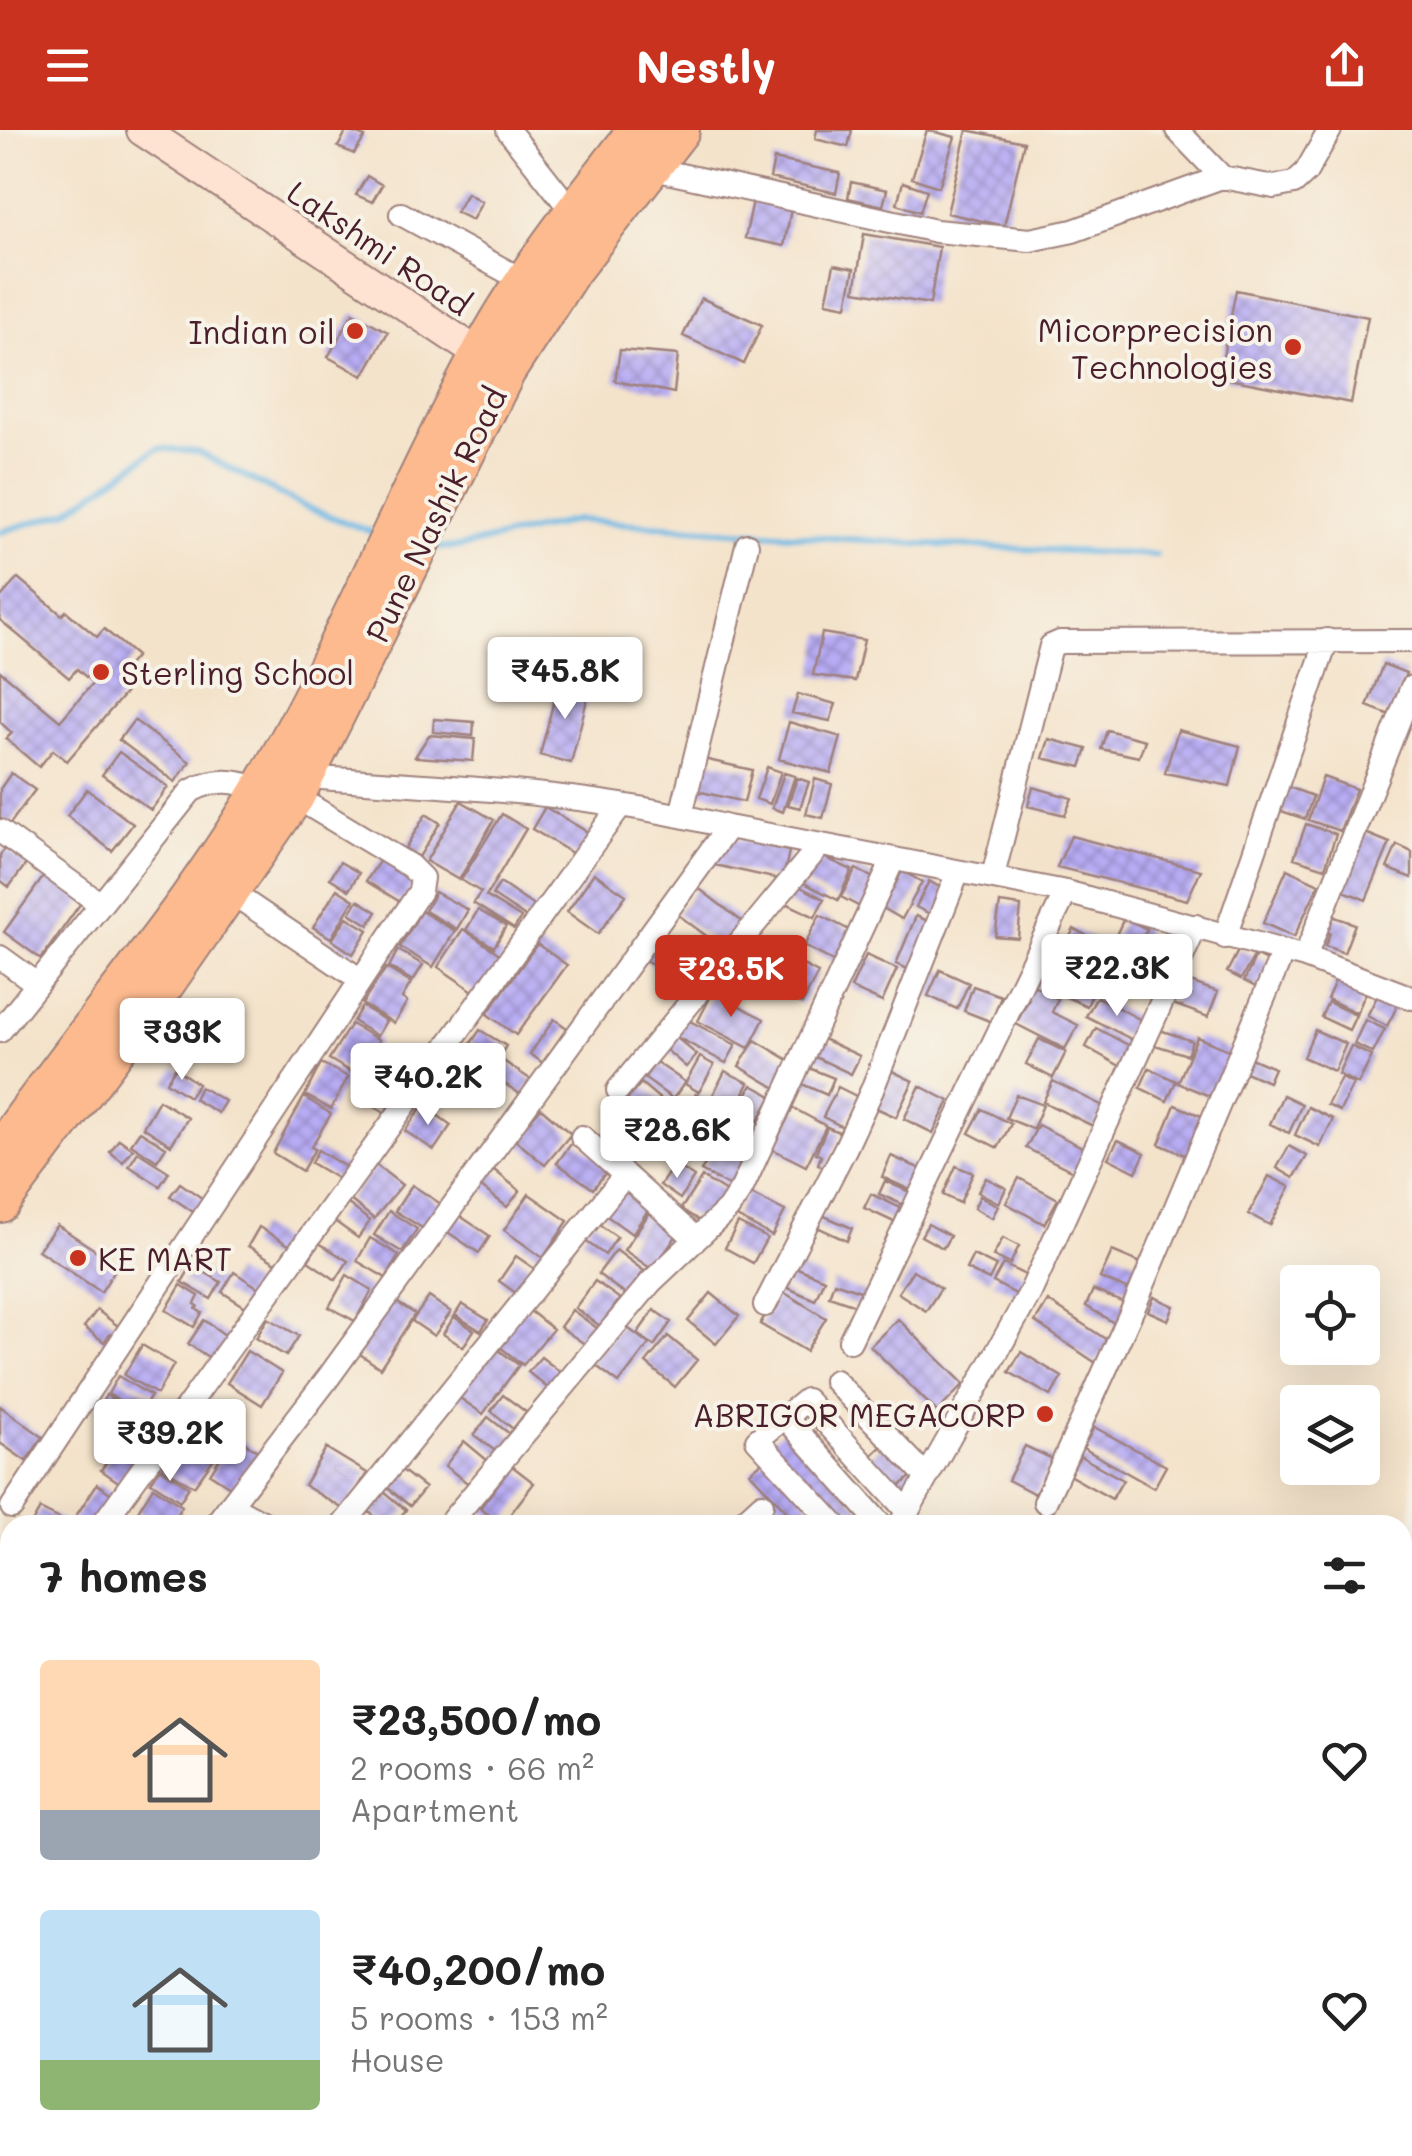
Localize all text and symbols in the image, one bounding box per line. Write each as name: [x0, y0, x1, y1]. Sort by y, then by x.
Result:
text: Nestly: [636, 36, 776, 94]
icon: menu: [40, 38, 95, 93]
icon: share: [1317, 38, 1372, 93]
street label: Lakshmi Road: [280, 170, 480, 324]
place label: Micorprecision Technologies: [1038, 308, 1273, 387]
place label: Indian oil: [188, 310, 335, 352]
marker: Indian oil: [344, 320, 366, 342]
marker: Micorprecision Technologies: [1282, 336, 1304, 358]
street label: Pune Nashik Road: [355, 380, 515, 648]
pin: ₹45.8K: [484, 637, 646, 722]
text: ₹45.8K: [510, 648, 620, 690]
place label: Sterling School: [121, 651, 354, 693]
marker: Sterling School: [90, 661, 112, 683]
pin: ₹22.3K: [1036, 934, 1198, 1019]
pin: ₹23.5K: [650, 935, 812, 1020]
text: ₹22.3K: [1063, 945, 1171, 987]
text: ₹23.5K: [677, 946, 785, 988]
pin: ₹33K: [123, 998, 241, 1083]
text: ₹33K: [142, 1009, 222, 1051]
pin: ₹40.2K: [347, 1043, 509, 1128]
text: ₹40.2K: [373, 1054, 483, 1096]
pin: ₹28.6K: [596, 1096, 758, 1181]
text: ₹28.6K: [622, 1107, 732, 1149]
place label: KE MART: [98, 1237, 232, 1279]
marker: KE MART: [67, 1247, 89, 1269]
map controls: [1280, 1265, 1380, 1485]
button: locate: [1280, 1265, 1380, 1365]
button: layers: [1280, 1385, 1380, 1485]
place label: ABRIGOR MEGACORP: [693, 1393, 1025, 1435]
pin: ₹39.2K: [89, 1399, 251, 1484]
marker: ABRIGOR MEGACORP: [1034, 1403, 1056, 1425]
text: ₹39.2K: [116, 1410, 224, 1452]
text: 7 homes: [40, 1548, 208, 1603]
icon: filters: [1317, 1548, 1372, 1603]
text: ₹23,500/mo: [350, 1691, 601, 1746]
icon: home: [120, 1700, 240, 1820]
icon: heart: [1317, 1733, 1372, 1788]
text: 2 rooms · 66 m²: [350, 1746, 594, 1788]
text: Apartment: [350, 1788, 519, 1830]
text: ₹40,200/mo: [350, 1941, 605, 1996]
icon: home: [120, 1950, 240, 2070]
icon: heart: [1317, 1983, 1372, 2038]
text: 5 rooms · 153 m²: [350, 1996, 608, 2038]
text: House: [350, 2038, 445, 2080]

